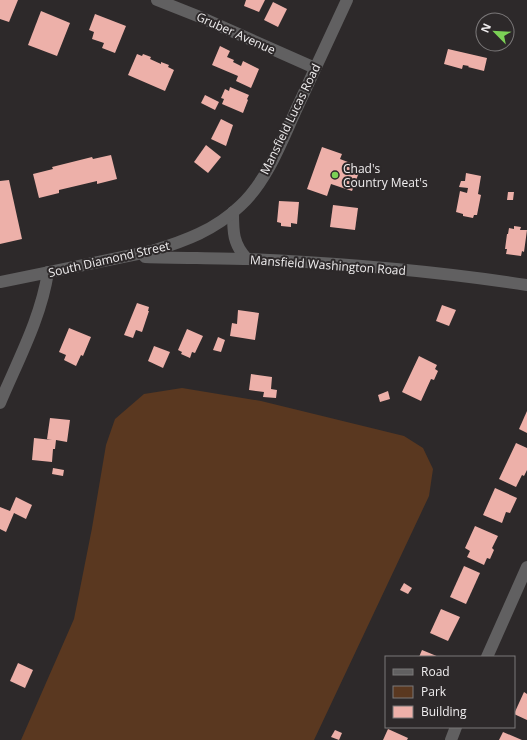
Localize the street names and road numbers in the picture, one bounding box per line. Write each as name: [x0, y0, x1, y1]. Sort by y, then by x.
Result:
street label: Gruber Avenue: [194, 8, 278, 58]
street label: Mansfield Lucas Road: [256, 61, 324, 177]
street label: South Diamond Street: [47, 237, 171, 281]
street label: Mansfield Washington Road: [250, 251, 406, 279]

